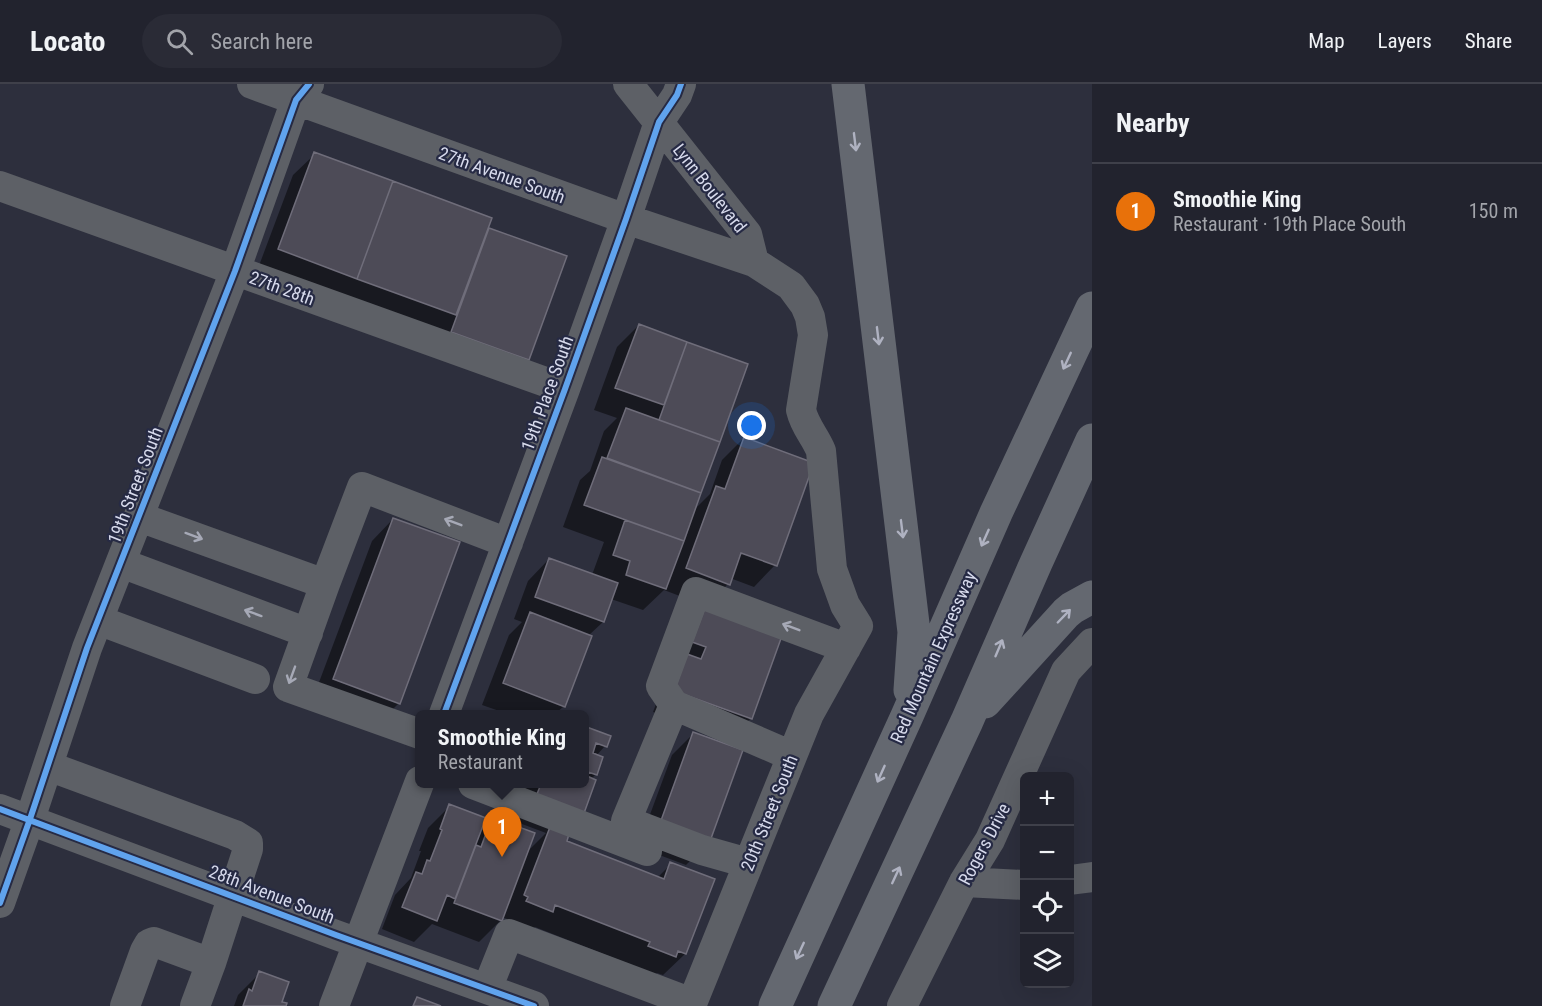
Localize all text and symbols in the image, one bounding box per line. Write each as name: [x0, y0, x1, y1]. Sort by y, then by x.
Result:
search box: [142, 14, 562, 68]
text: Locato: [30, 25, 106, 58]
icon: search: [163, 25, 196, 58]
text: Search here: [211, 29, 313, 54]
text: Map: [1308, 29, 1345, 53]
text: Layers: [1378, 29, 1432, 53]
text: Share: [1465, 29, 1512, 53]
text: Nearby: [1116, 108, 1190, 138]
one-way arrow: [849, 132, 860, 152]
street label: Lynn Boulevard: [669, 139, 751, 237]
street label: 27th Avenue South: [436, 142, 568, 208]
text: Smoothie King: [1173, 187, 1301, 212]
text: 1: [1130, 199, 1141, 223]
text: 150 m: [1469, 199, 1518, 223]
text: Restaurant · 19th Place South: [1173, 212, 1406, 236]
street label: 27th 28th: [247, 267, 317, 309]
one-way arrow: [873, 325, 884, 345]
street label: 19th Place South: [517, 333, 577, 453]
one-way arrow: [1061, 351, 1073, 369]
your location: [737, 411, 766, 440]
street label: 19th Street South: [103, 424, 167, 546]
one-way arrow: [444, 516, 463, 527]
one-way arrow: [896, 519, 907, 539]
one-way arrow: [979, 528, 991, 546]
one-way arrow: [184, 532, 203, 543]
street label: Red Mountain Expressway: [886, 567, 981, 746]
one-way arrow: [244, 606, 263, 617]
one-way arrow: [1057, 609, 1071, 624]
one-way arrow: [782, 621, 801, 632]
one-way arrow: [994, 639, 1005, 658]
one-way arrow: [286, 665, 297, 684]
popup: [415, 710, 589, 788]
text: Smoothie King: [438, 725, 566, 750]
text: Restaurant: [438, 750, 523, 774]
street label: 20th Street South: [736, 752, 802, 874]
one-way arrow: [875, 764, 887, 782]
map controls: [1020, 772, 1074, 988]
button: +: [1020, 772, 1074, 826]
street label: Rogers Drive: [954, 799, 1014, 889]
pin: 1: [482, 808, 522, 857]
button: −: [1020, 826, 1074, 880]
street label: 28th Avenue South: [206, 860, 338, 928]
one-way arrow: [890, 866, 902, 884]
button: locate: [1020, 880, 1074, 934]
button: layers: [1020, 934, 1074, 988]
one-way arrow: [794, 942, 805, 960]

